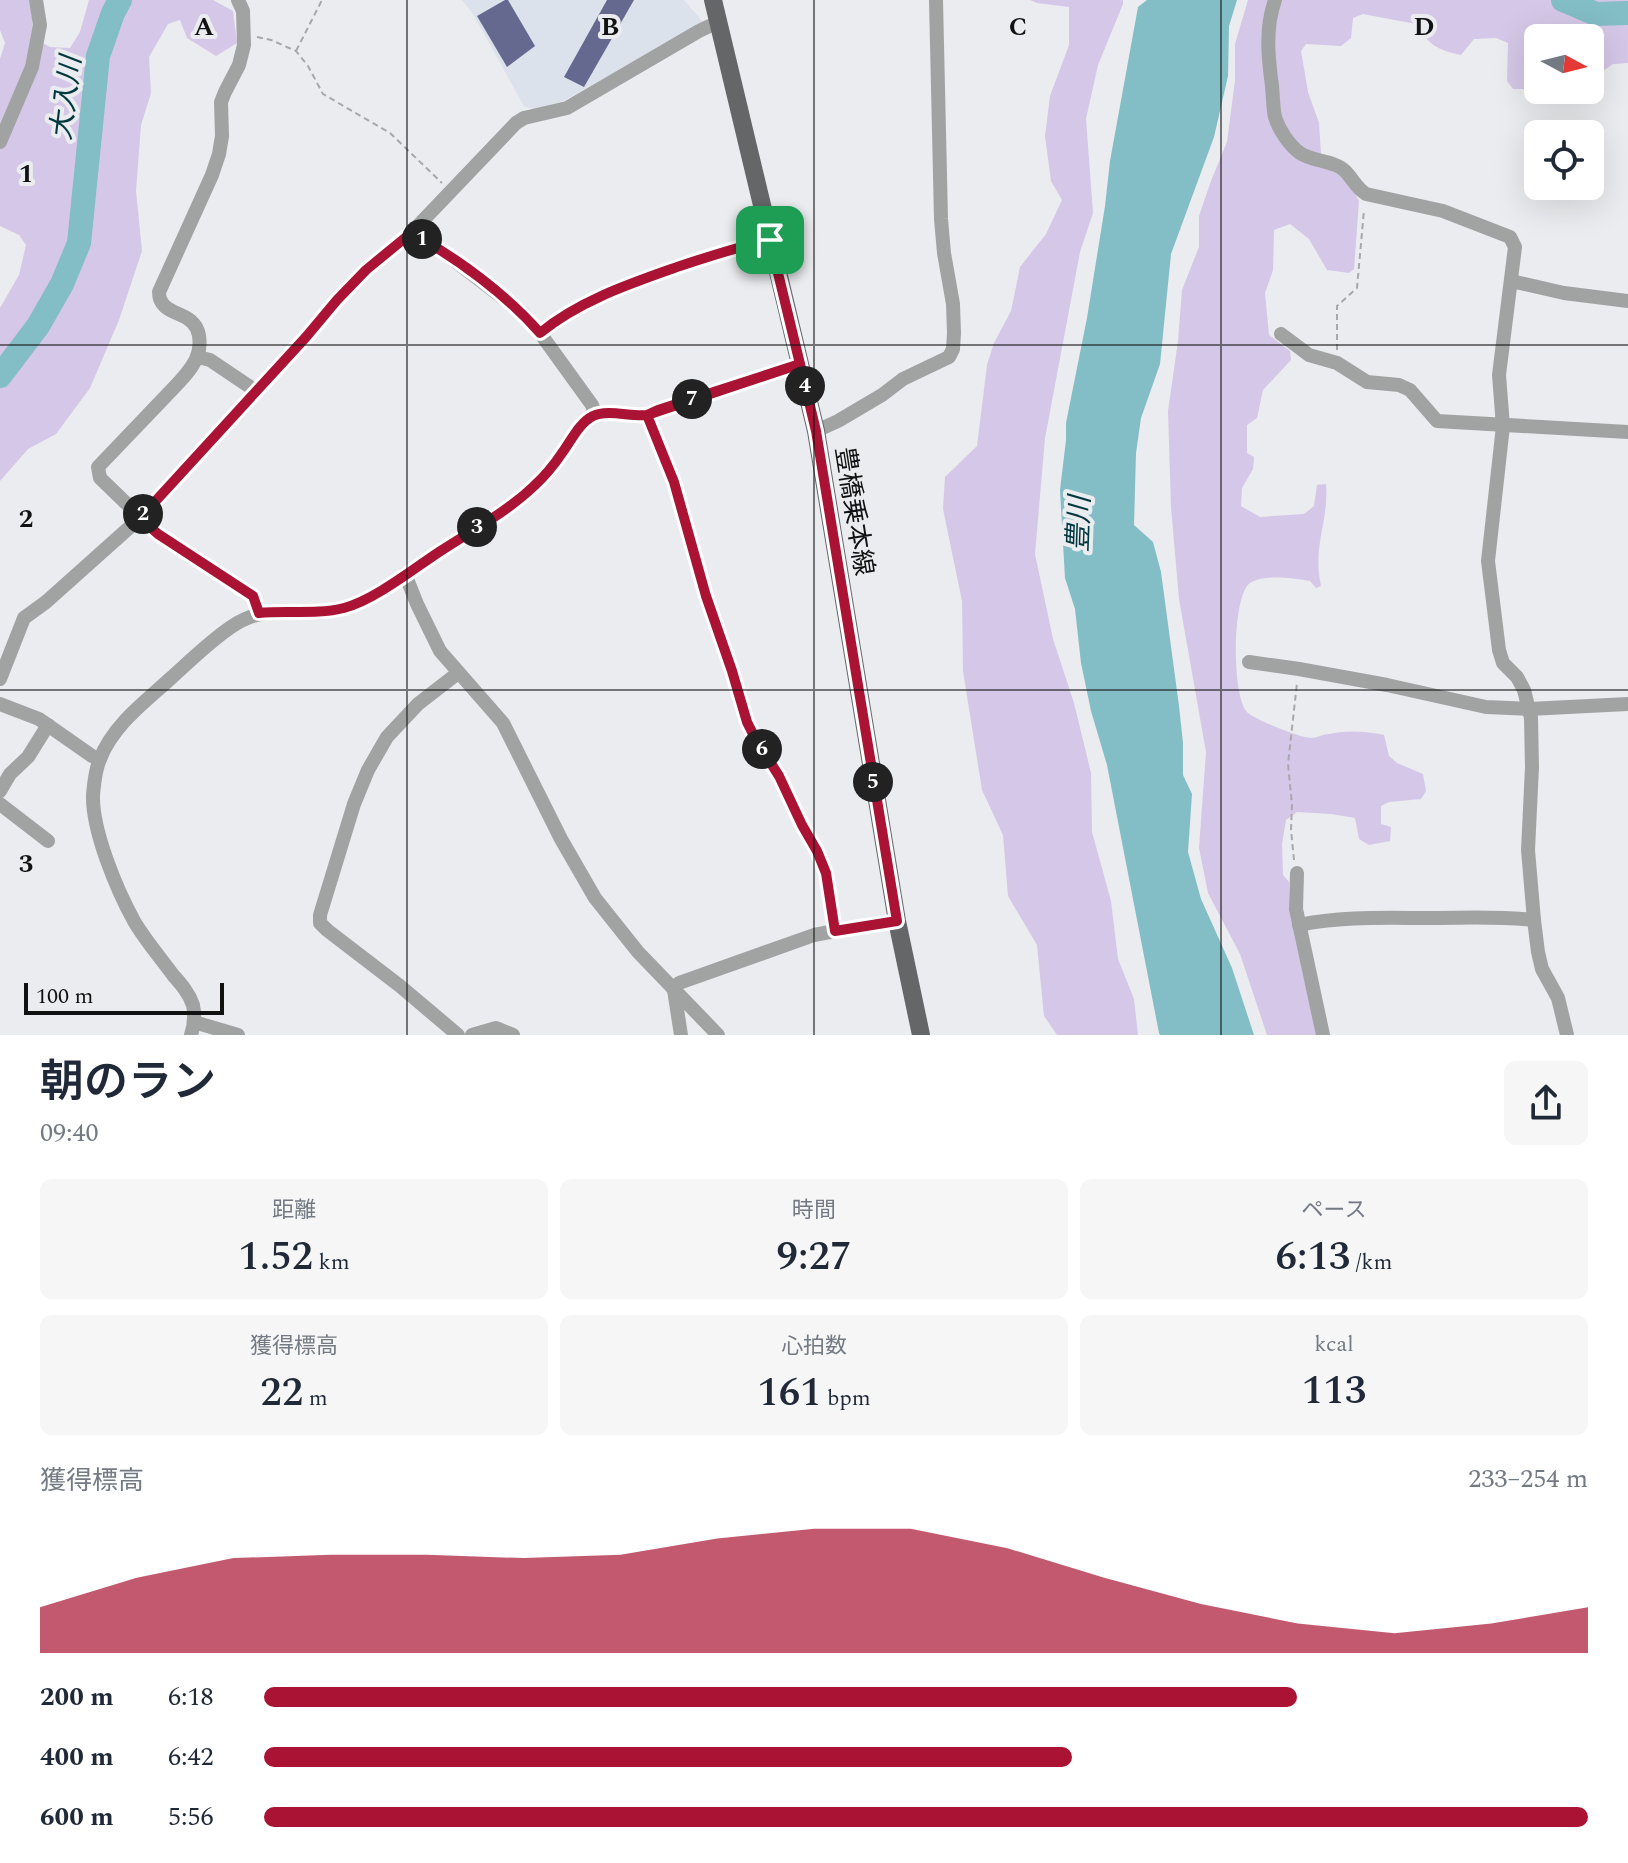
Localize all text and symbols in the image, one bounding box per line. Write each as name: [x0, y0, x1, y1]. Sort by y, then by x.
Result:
text: A: [194, 7, 214, 47]
text: B: [601, 7, 619, 47]
text: C: [1009, 7, 1027, 47]
text: D: [1414, 7, 1434, 47]
north arrow: [1524, 24, 1604, 104]
map controls: [1524, 24, 1604, 200]
water label: 大入川: [40, 51, 93, 142]
button: locate: [1524, 120, 1604, 200]
text: 1: [19, 154, 33, 194]
pin: [736, 206, 804, 274]
icon: arrive: [748, 218, 792, 262]
pin: 1: [402, 219, 442, 259]
text: 1: [416, 222, 428, 255]
pin: 4: [785, 366, 825, 406]
text: 4: [799, 369, 811, 402]
pin: 7: [672, 379, 712, 419]
text: 7: [686, 382, 698, 415]
street label: 豊橋乗本線: [824, 444, 884, 578]
water label: 豊川: [1057, 492, 1102, 553]
pin: 2: [123, 494, 163, 534]
text: 2: [137, 497, 149, 530]
text: 2: [19, 499, 33, 539]
pin: 3: [457, 507, 497, 547]
text: 3: [471, 510, 483, 543]
pin: 6: [742, 729, 782, 769]
text: 6: [756, 732, 768, 765]
pin: 5: [853, 762, 893, 802]
text: 5: [867, 765, 879, 798]
text: 3: [19, 844, 33, 884]
scale bar: [24, 979, 224, 1015]
text: 100 m: [36, 980, 93, 1013]
text: 朝のラン: [40, 1049, 216, 1116]
button: share: [1504, 1061, 1588, 1145]
text: 09:40: [40, 1113, 99, 1153]
text: 距離: [272, 1194, 316, 1227]
text: 時間: [792, 1194, 836, 1227]
text: ペース: [1302, 1194, 1366, 1227]
text: 1.52: [238, 1227, 313, 1288]
text: 9:27: [777, 1227, 851, 1288]
text: 6:13: [1276, 1227, 1350, 1288]
text: km: [313, 1246, 350, 1279]
text: /km: [1350, 1246, 1392, 1279]
text: kcal: [1314, 1328, 1354, 1361]
text: 獲得標高: [250, 1330, 338, 1363]
text: 心拍数: [781, 1330, 847, 1363]
text: 113: [1302, 1361, 1366, 1422]
text: 22: [260, 1363, 303, 1424]
text: 161: [757, 1363, 822, 1424]
text: m: [303, 1382, 328, 1415]
text: bpm: [822, 1382, 871, 1415]
text: 233–254 m: [1468, 1459, 1588, 1499]
text: 獲得標高: [40, 1461, 144, 1501]
text: 200 m: [40, 1677, 114, 1717]
text: 6:18: [168, 1677, 214, 1717]
text: 400 m: [40, 1737, 114, 1777]
text: 6:42: [168, 1737, 214, 1777]
text: 600 m: [40, 1797, 114, 1837]
text: 5:56: [168, 1797, 214, 1837]

